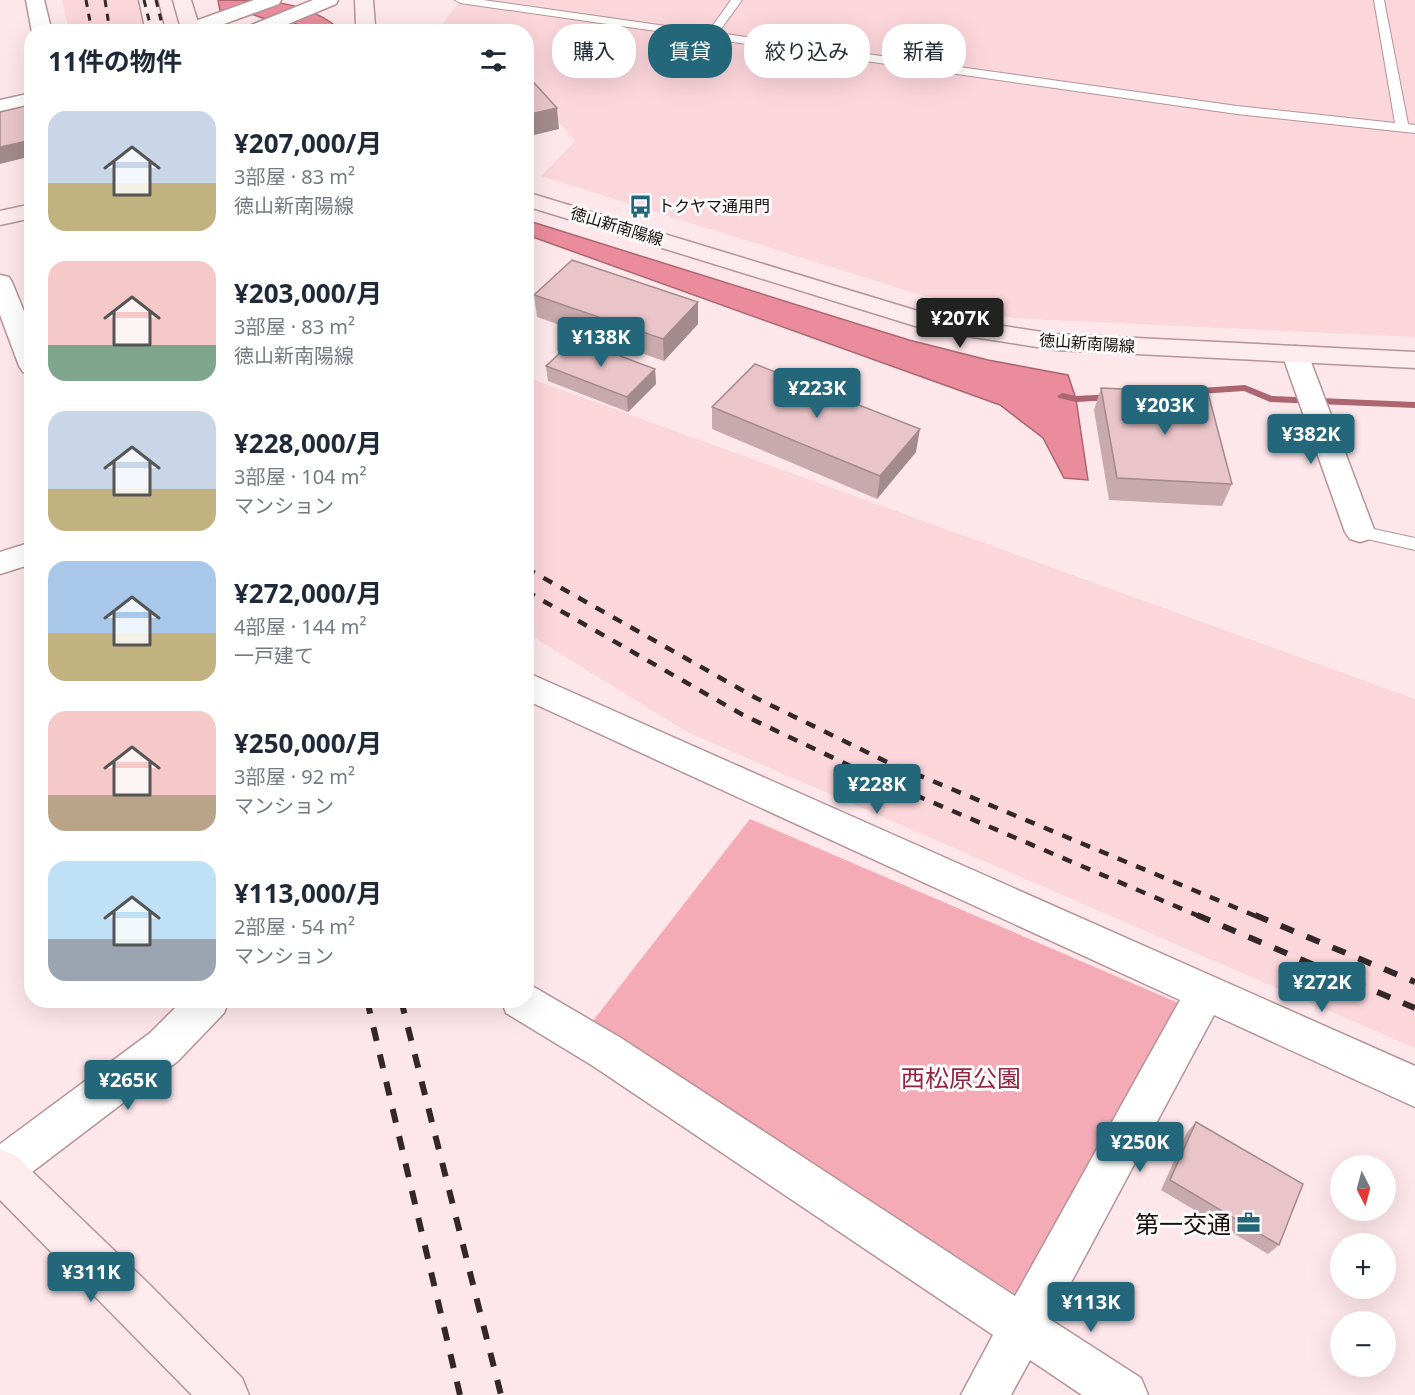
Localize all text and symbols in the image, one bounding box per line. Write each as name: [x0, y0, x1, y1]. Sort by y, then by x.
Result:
chip: 購入: [552, 24, 636, 78]
chip: 賃貸: [648, 24, 732, 78]
chip: 絞り込み: [744, 24, 870, 78]
chip: 新着: [882, 24, 966, 78]
text: 11件の物件: [48, 43, 182, 79]
icon: filters: [477, 44, 510, 77]
text: ¥207,000/月: [234, 125, 382, 161]
icon: home: [96, 135, 168, 207]
text: 3部屋 · 83 m²: [234, 163, 355, 190]
text: 徳山新南陽線: [234, 192, 354, 219]
bus stop icon: トクヤマ通用門: [627, 193, 653, 219]
place label: トクヤマ通用門: [658, 195, 770, 217]
street label: 徳山新南陽線: [568, 201, 666, 251]
text: ¥203,000/月: [234, 275, 382, 311]
icon: home: [96, 285, 168, 357]
pin: ¥207K: [918, 298, 1002, 349]
text: ¥207K: [930, 304, 990, 331]
text: 3部屋 · 83 m²: [234, 313, 355, 340]
pin: ¥138K: [559, 317, 643, 368]
text: ¥138K: [571, 323, 631, 350]
street label: 徳山新南陽線: [1038, 329, 1136, 357]
text: 徳山新南陽線: [234, 342, 354, 369]
pin: ¥223K: [775, 368, 859, 419]
text: ¥223K: [787, 374, 847, 401]
pin: ¥203K: [1123, 385, 1207, 436]
text: ¥203K: [1135, 391, 1195, 418]
pin: ¥382K: [1269, 414, 1353, 465]
text: ¥382K: [1281, 420, 1341, 447]
text: ¥228,000/月: [234, 425, 382, 461]
icon: home: [96, 435, 168, 507]
text: 3部屋 · 104 m²: [234, 463, 366, 490]
text: マンション: [234, 492, 334, 519]
text: ¥272,000/月: [234, 575, 382, 611]
icon: home: [96, 585, 168, 657]
text: 4部屋 · 144 m²: [234, 613, 366, 640]
text: 一戸建て: [234, 642, 314, 669]
text: ¥250,000/月: [234, 725, 382, 761]
icon: home: [96, 735, 168, 807]
text: 3部屋 · 92 m²: [234, 763, 355, 790]
pin: ¥228K: [835, 764, 919, 815]
text: ¥228K: [847, 770, 907, 797]
text: マンション: [234, 792, 334, 819]
text: ¥113,000/月: [234, 875, 382, 911]
icon: home: [96, 885, 168, 957]
text: 2部屋 · 54 m²: [234, 913, 355, 940]
text: マンション: [234, 942, 334, 969]
pin: ¥272K: [1280, 962, 1364, 1013]
text: ¥272K: [1292, 968, 1352, 995]
pin: ¥265K: [86, 1060, 170, 1111]
park label: 西松原公園: [901, 1061, 1021, 1094]
text: ¥265K: [98, 1066, 158, 1093]
pin: ¥250K: [1098, 1122, 1182, 1173]
text: ¥250K: [1110, 1128, 1170, 1155]
north arrow: [1330, 1155, 1396, 1221]
map controls: [1330, 1155, 1396, 1377]
place label: 第一交通: [1135, 1207, 1231, 1240]
office icon: 第一交通: [1236, 1210, 1262, 1236]
button: +: [1330, 1233, 1396, 1299]
pin: ¥311K: [49, 1252, 133, 1303]
text: ¥311K: [61, 1258, 121, 1285]
pin: ¥113K: [1049, 1282, 1133, 1333]
text: ¥113K: [1061, 1288, 1121, 1315]
button: −: [1330, 1311, 1396, 1377]

